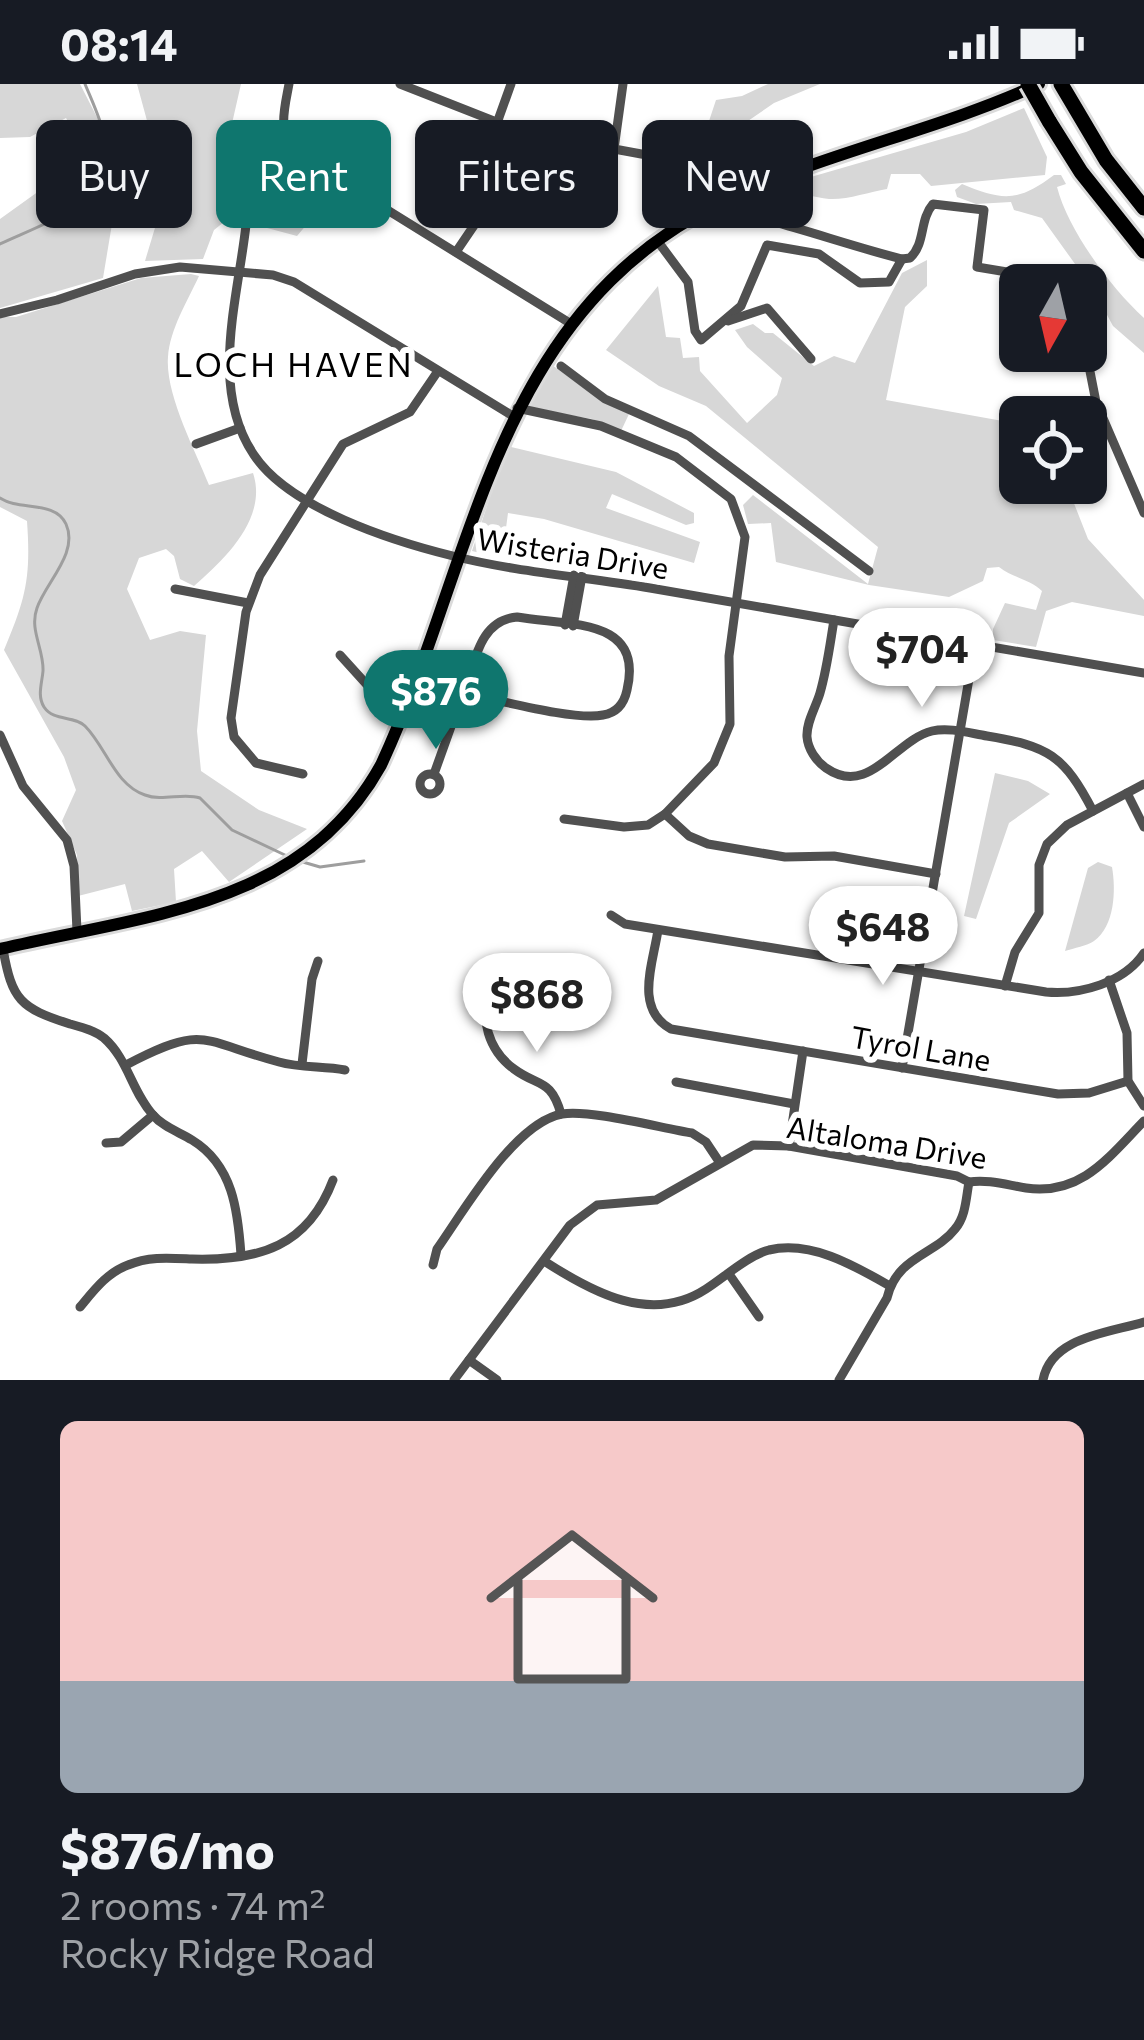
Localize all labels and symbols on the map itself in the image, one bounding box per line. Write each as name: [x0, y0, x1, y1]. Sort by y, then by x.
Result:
north arrow: [999, 264, 1107, 372]
district label: LOCH HAVEN: [173, 343, 415, 384]
street label: Wisteria Drive: [475, 519, 671, 585]
pin: $704: [851, 608, 993, 710]
pin: $876: [365, 650, 507, 752]
pin: $648: [812, 886, 954, 988]
pin: $868: [466, 953, 608, 1055]
street label: Tyrol Lane: [848, 1016, 994, 1078]
street label: Altaloma Drive: [784, 1107, 990, 1175]

